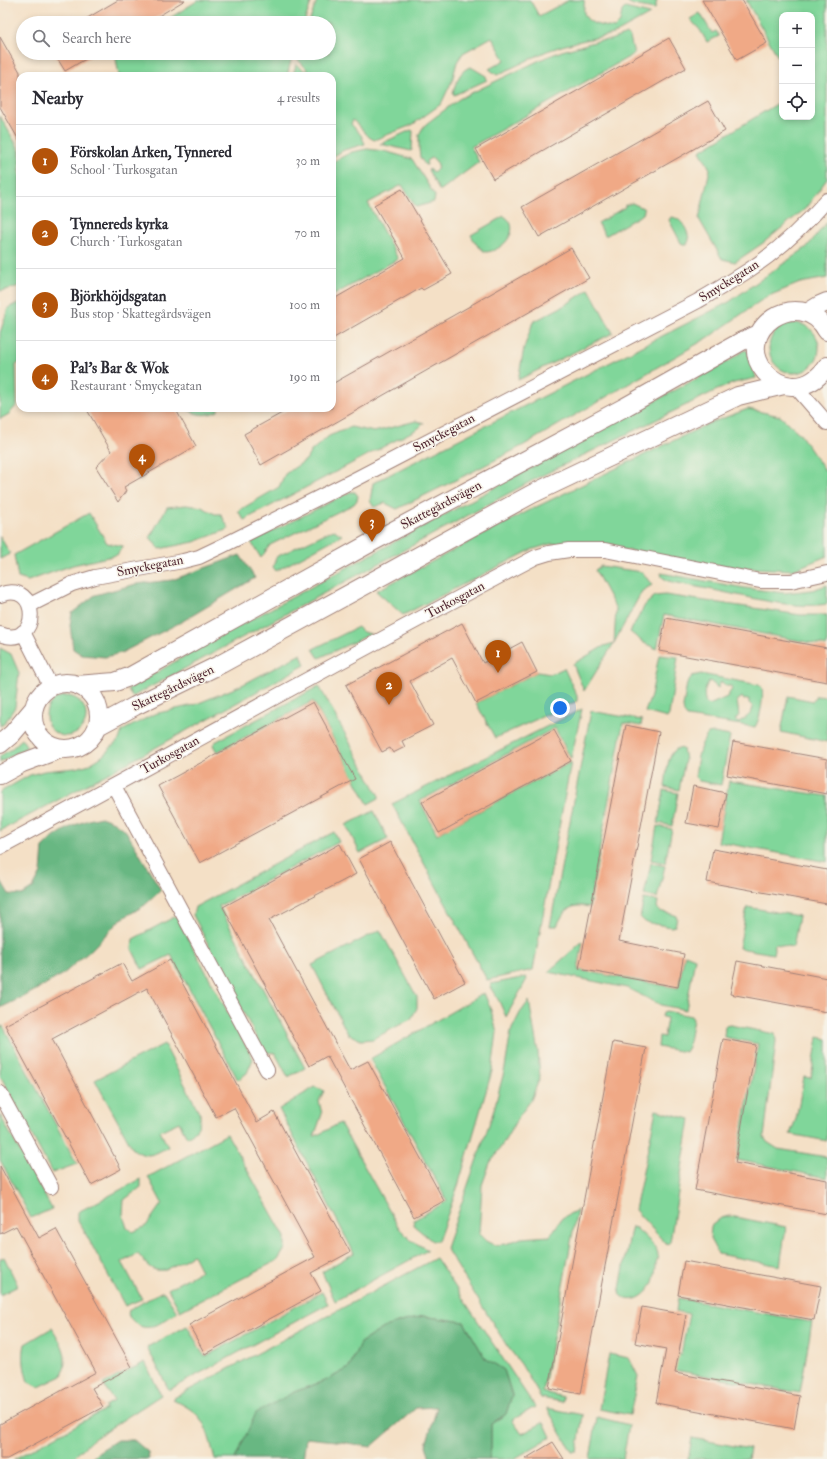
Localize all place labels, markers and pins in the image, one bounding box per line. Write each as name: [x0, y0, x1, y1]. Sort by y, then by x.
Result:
pin: 4: [129, 444, 155, 477]
pin: 3: [359, 509, 385, 542]
pin: 1: [485, 640, 511, 673]
pin: 2: [376, 672, 402, 705]

